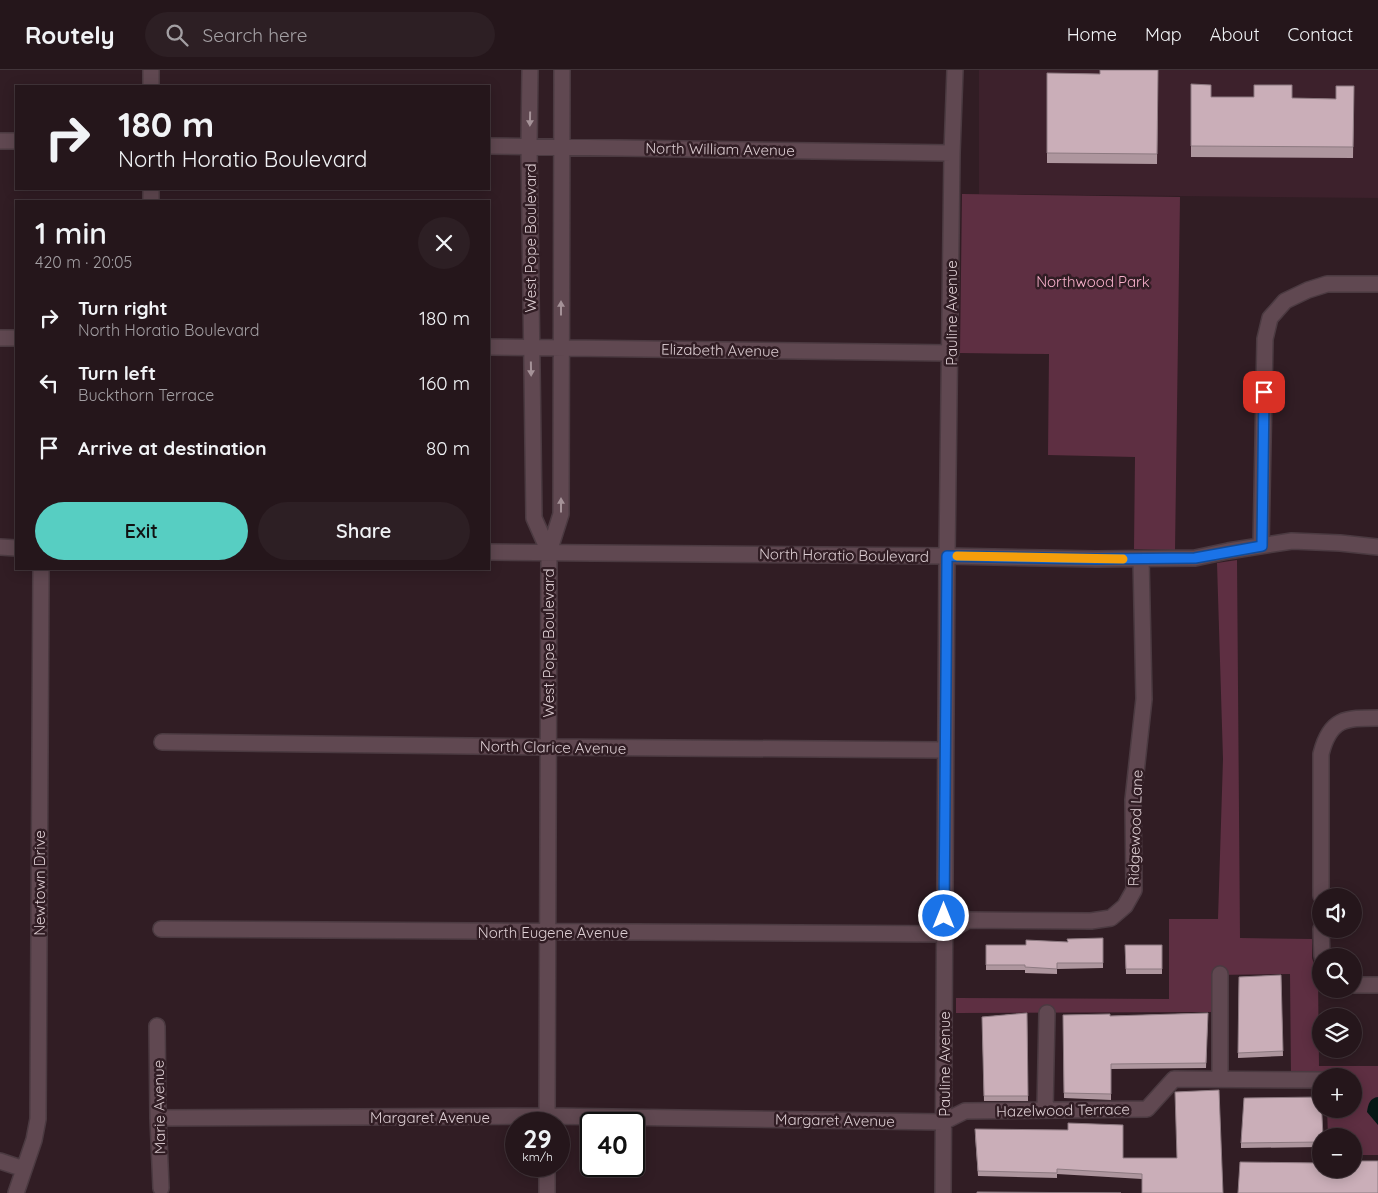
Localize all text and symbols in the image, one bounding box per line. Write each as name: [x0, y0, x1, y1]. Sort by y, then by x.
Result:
search box: [145, 12, 495, 57]
text: Routely: [25, 20, 115, 50]
icon: search: [163, 21, 191, 49]
text: Search here: [203, 23, 307, 47]
text: Home: [1067, 23, 1117, 46]
text: Map: [1145, 23, 1182, 46]
text: About: [1210, 23, 1260, 46]
text: Contact: [1288, 23, 1353, 46]
text: 180 m: [118, 102, 214, 146]
icon: right: [35, 105, 100, 170]
one-way arrow: [525, 111, 533, 127]
street label: North William Avenue: [645, 138, 795, 160]
text: North Horatio Boulevard: [118, 145, 367, 173]
street label: West Pope Boulevard: [521, 163, 540, 313]
text: 1 min: [35, 214, 107, 252]
button: close: [418, 217, 470, 269]
text: 420 m · 20:05: [35, 252, 132, 272]
street label: Pauline Avenue: [942, 260, 961, 366]
park label: Northwood Park: [1036, 272, 1150, 291]
text: Turn right: [78, 296, 167, 320]
one-way arrow: [557, 300, 565, 316]
icon: right: [35, 304, 63, 332]
text: 180 m: [419, 306, 470, 330]
text: North Horatio Boulevard: [78, 320, 259, 340]
street label: Elizabeth Avenue: [661, 339, 779, 361]
text: Turn left: [78, 361, 156, 385]
one-way arrow: [527, 361, 535, 377]
icon: left: [35, 369, 63, 397]
text: 160 m: [419, 371, 470, 395]
pin: [1243, 371, 1285, 413]
icon: arrive: [1250, 378, 1278, 406]
text: Buckthorn Terrace: [78, 385, 214, 405]
icon: arrive: [35, 434, 63, 462]
text: Arrive at destination: [78, 436, 267, 460]
text: 80 m: [426, 436, 470, 460]
one-way arrow: [557, 497, 565, 513]
button: Exit: [35, 502, 248, 560]
button: Share: [258, 502, 470, 560]
street label: North Horatio Boulevard: [759, 544, 929, 566]
street label: West Pope Boulevard: [539, 568, 558, 718]
street label: North Clarice Avenue: [480, 736, 626, 758]
street label: Ridgewood Lane: [1123, 769, 1147, 887]
street label: Newtown Drive: [30, 830, 49, 936]
map controls: [1312, 888, 1362, 1178]
button: sound: [1312, 888, 1362, 938]
position arrow: [917, 889, 969, 941]
street label: North Eugene Avenue: [478, 923, 628, 942]
button: search: [1312, 948, 1362, 998]
button: layers: [1312, 1008, 1362, 1058]
street label: Pauline Avenue: [935, 1011, 954, 1117]
street label: Marie Avenue: [149, 1060, 169, 1154]
button: +: [1312, 1068, 1362, 1118]
street label: Hazelwood Terrace: [996, 1099, 1130, 1121]
street label: Margaret Avenue: [370, 1108, 490, 1127]
street label: Margaret Avenue: [775, 1109, 895, 1131]
speed limit sign: 40: [580, 1112, 645, 1177]
text: 29: [523, 1123, 552, 1154]
button: −: [1312, 1128, 1362, 1178]
text: km/h: [522, 1149, 553, 1164]

